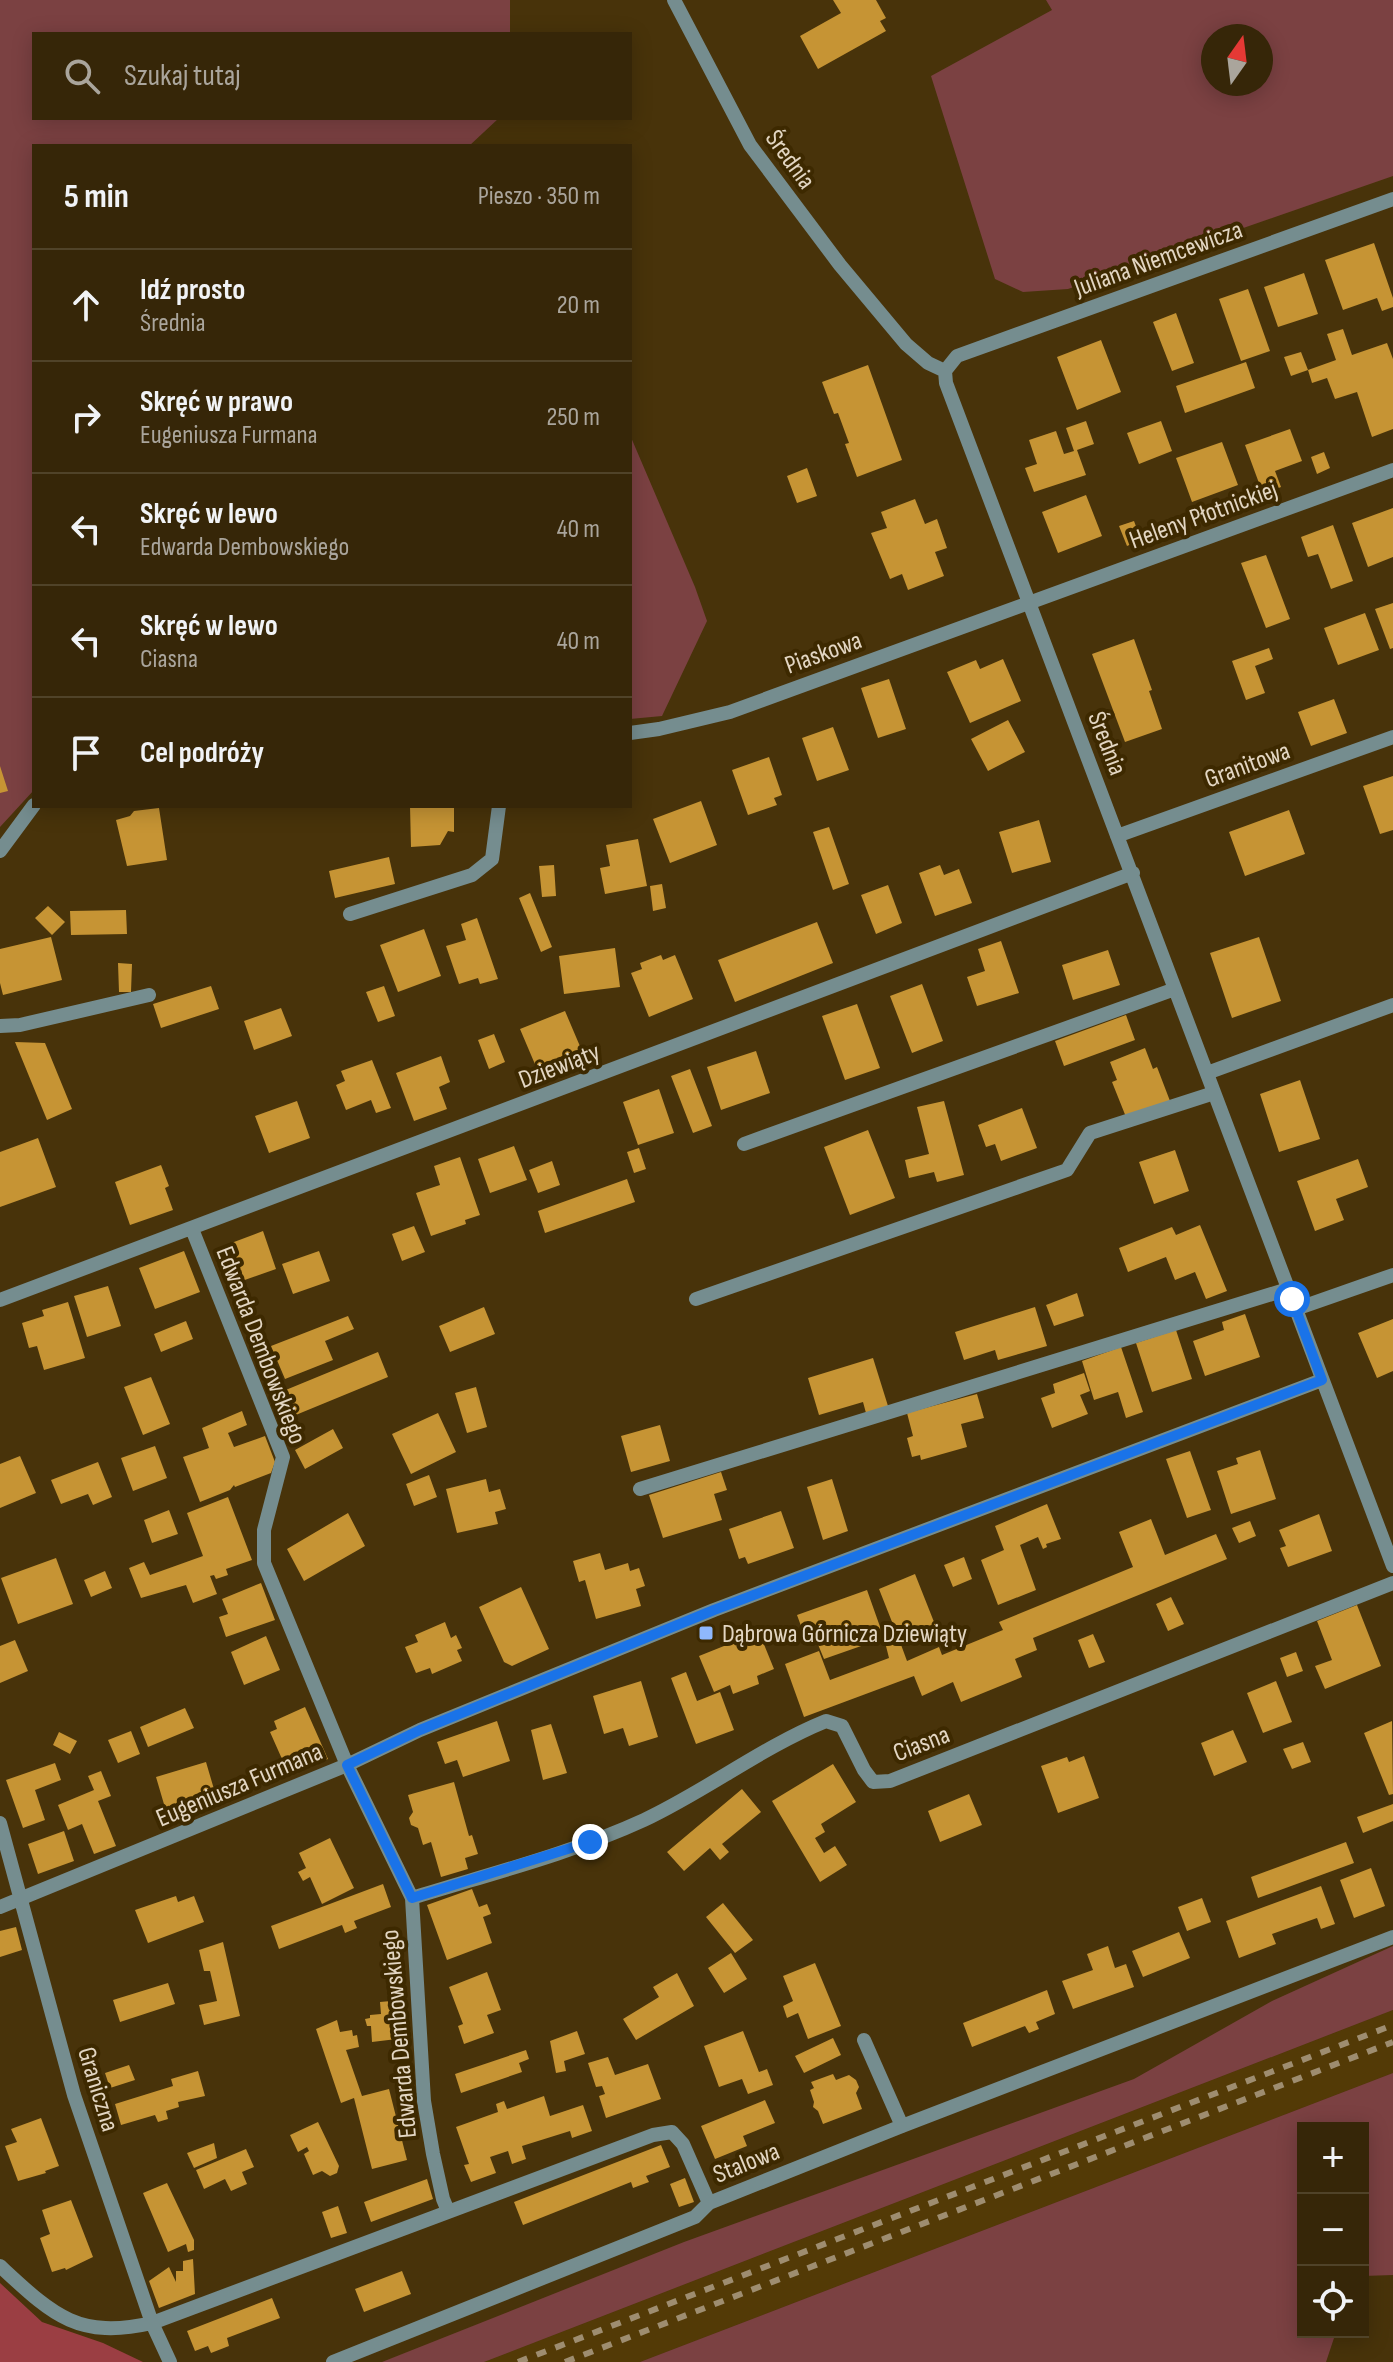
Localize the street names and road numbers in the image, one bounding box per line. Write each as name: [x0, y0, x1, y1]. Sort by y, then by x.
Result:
street label: Średnia: [758, 124, 822, 195]
street label: Juliana Niemcewicza: [1069, 215, 1247, 305]
street label: Heleny Płotnickiej: [1125, 474, 1282, 556]
street label: Piaskowa: [781, 625, 866, 682]
street label: Średnia: [1080, 707, 1133, 780]
street label: Granitowa: [1201, 736, 1294, 795]
street label: Dziewiąty: [514, 1037, 605, 1096]
street label: Edwarda Dembowskiego: [209, 1242, 313, 1449]
street label: Ciasna: [889, 1720, 954, 1769]
street label: Eugeniusza Furmana: [152, 1736, 327, 1834]
street label: Edwarda Dembowskiego: [375, 1928, 424, 2139]
street label: Graniczna: [70, 2043, 125, 2135]
street label: Stalowa: [709, 2136, 784, 2191]

